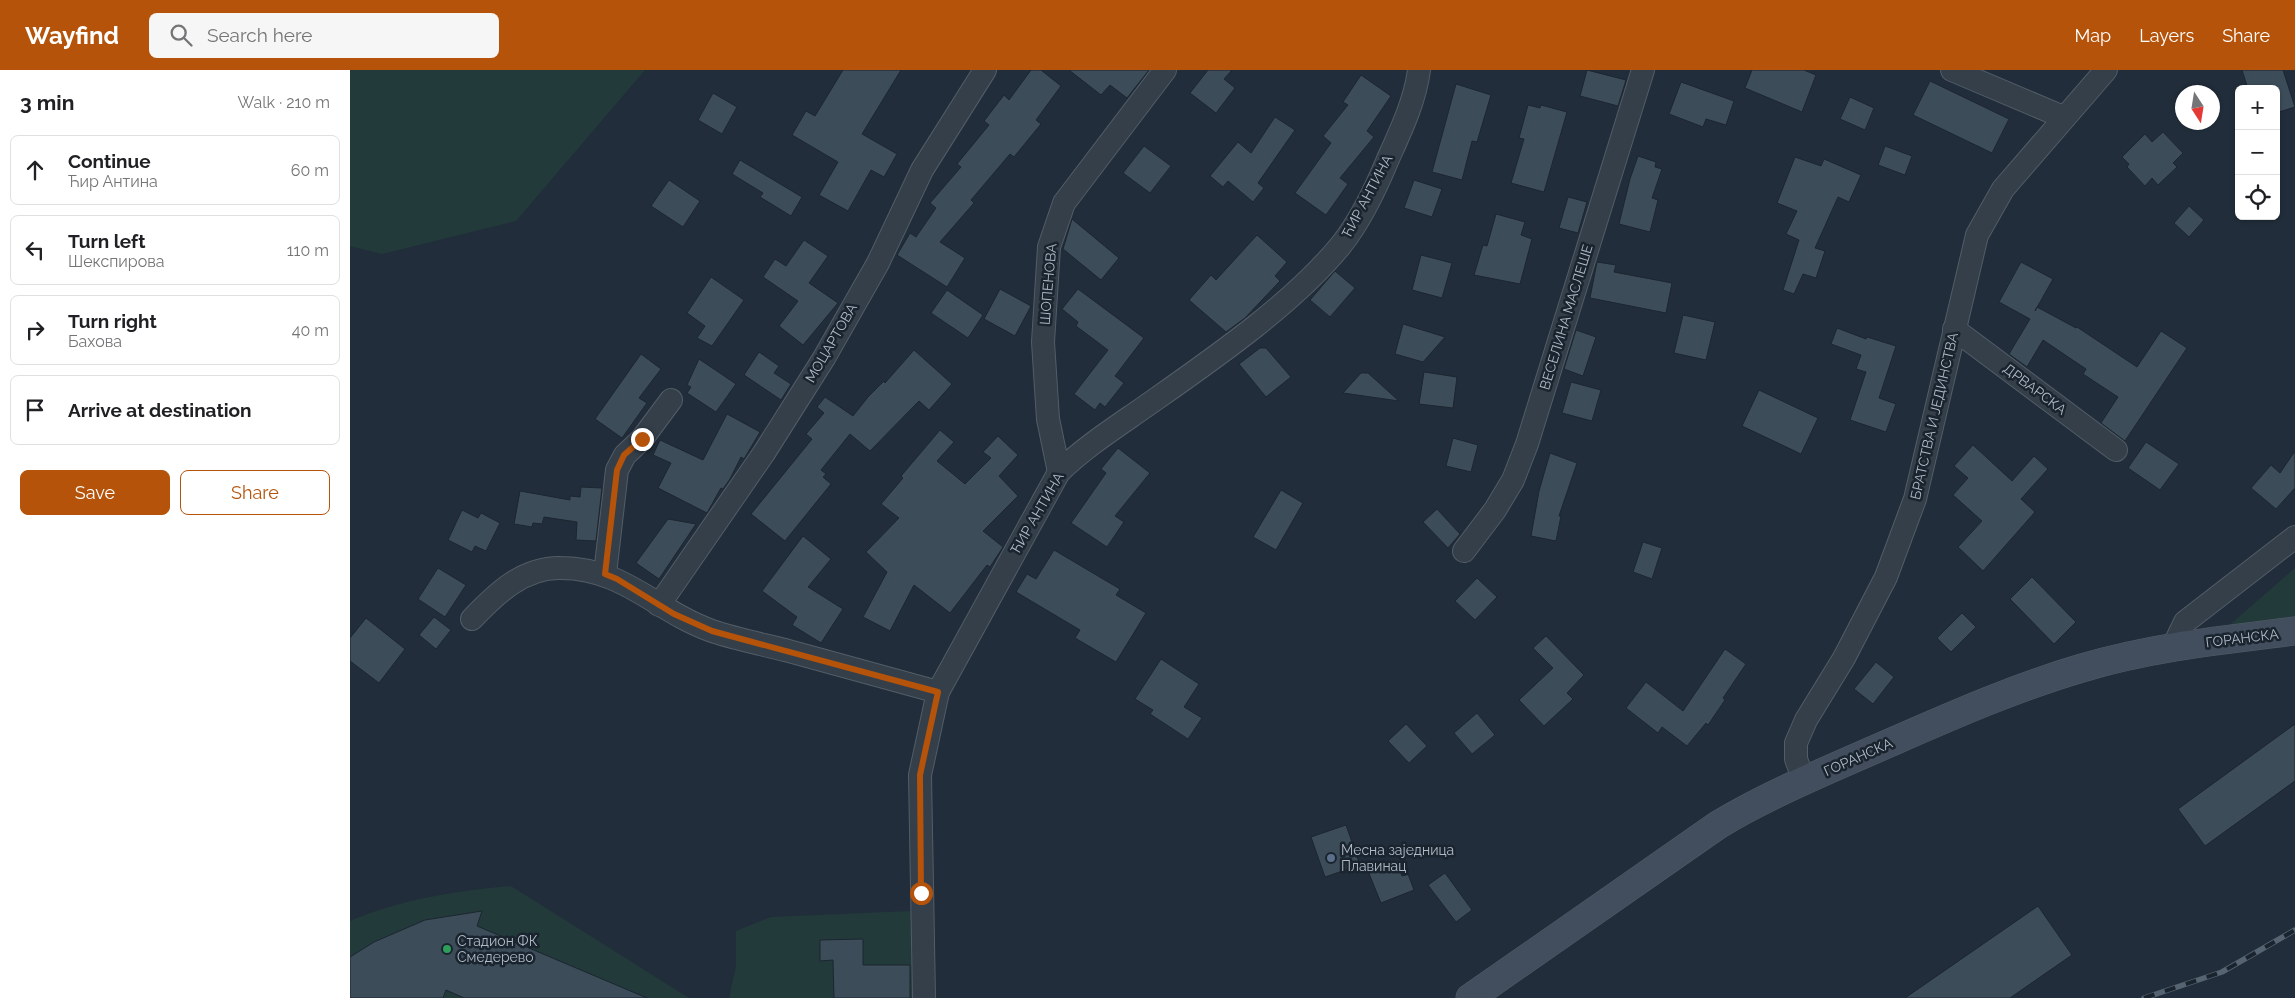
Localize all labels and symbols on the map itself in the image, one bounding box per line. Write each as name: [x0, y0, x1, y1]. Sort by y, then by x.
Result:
north arrow: [2175, 85, 2220, 130]
street label: ЋИР АНТИНА: [1338, 151, 1396, 240]
street label: ШОПЕНОВА: [1036, 242, 1060, 325]
street label: ВЕСЕЛИНА МАСЛЕШЕ: [1536, 242, 1596, 392]
street label: МОЦАРТОВА: [802, 300, 860, 385]
street label: БРАТСТВА И ЈЕДИНСТВА: [1907, 330, 1961, 501]
street label: ДРВАРСКА: [2000, 360, 2070, 418]
route end: [631, 428, 654, 451]
street label: ЋИР АНТИНА: [1007, 469, 1067, 557]
street label: ГОРАНСКА: [2205, 626, 2280, 650]
street label: ГОРАНСКА: [1821, 735, 1895, 779]
place label: Месна заједница Плавинац: [1341, 842, 1454, 874]
marker: Месна заједница Плавинац: [1325, 852, 1337, 864]
route start: [910, 882, 933, 905]
place label: Стадион ФК Смедерево: [457, 933, 538, 965]
marker: Стадион ФК Смедерево: [441, 943, 453, 955]

